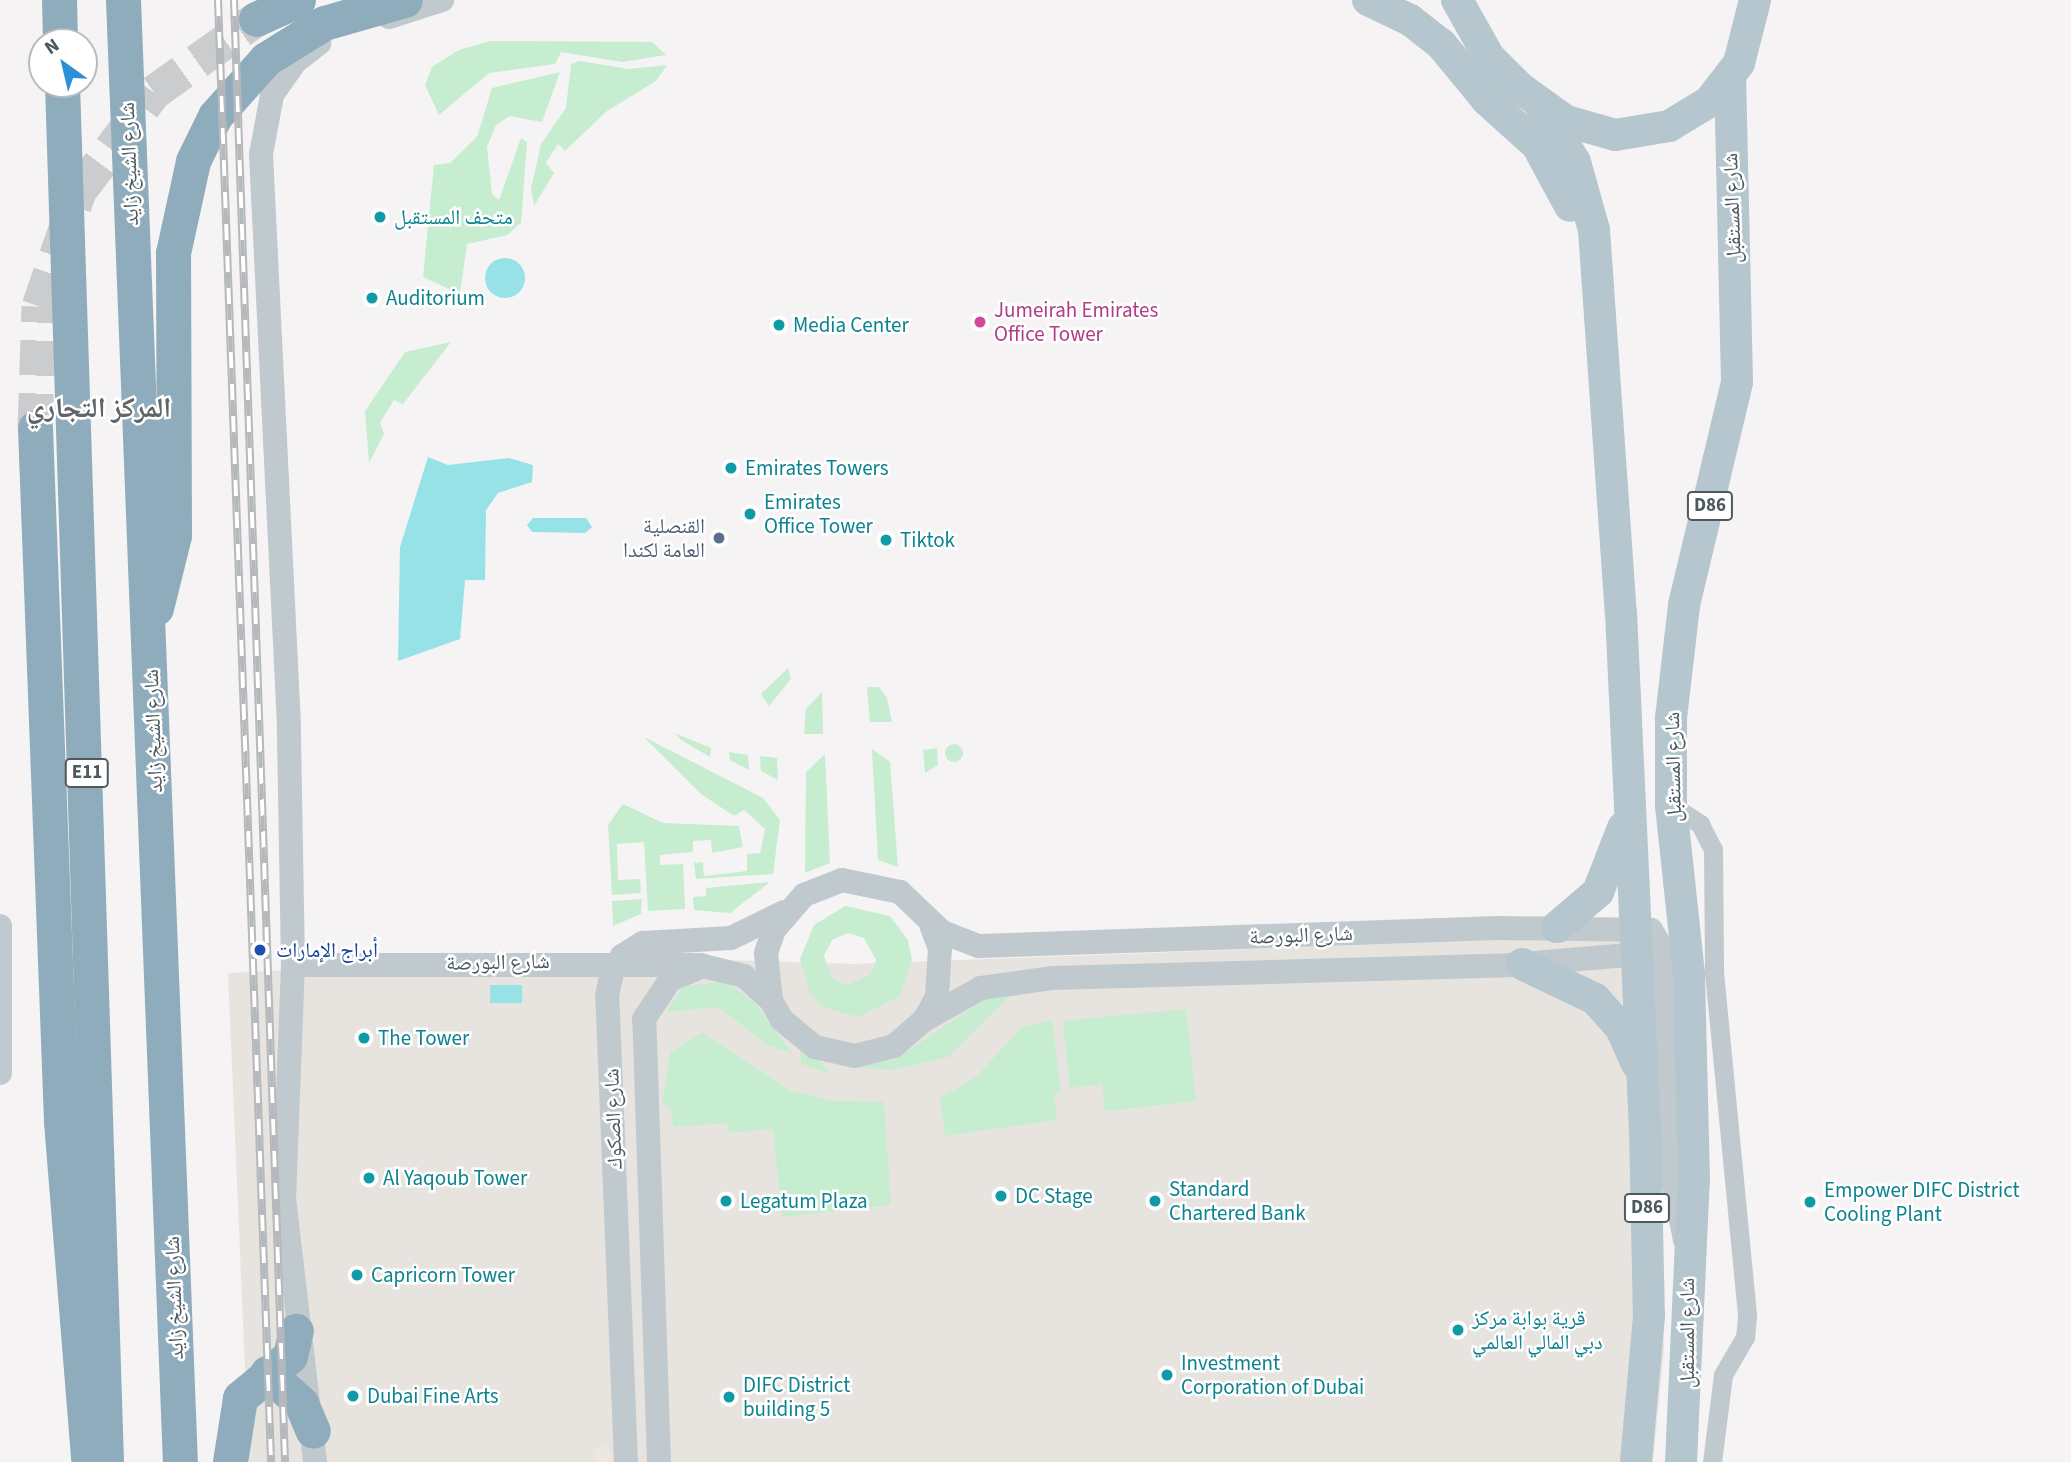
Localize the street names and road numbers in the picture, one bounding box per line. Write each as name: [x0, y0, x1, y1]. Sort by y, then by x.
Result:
street label: شارع الشيخ زايد: [114, 102, 144, 226]
street label: شارع المستقبل: [1717, 152, 1747, 264]
road number: D86: [1686, 491, 1734, 522]
street label: شارع الشيخ زايد: [138, 669, 168, 793]
street label: شارع المستقبل: [1659, 712, 1687, 822]
road number: E11: [64, 758, 110, 788]
street label: شارع البورصة: [1249, 921, 1353, 949]
street label: شارع البورصة: [446, 948, 550, 976]
street label: شارع الصكوك: [599, 1068, 627, 1170]
road number: D86: [1622, 1192, 1672, 1224]
street label: شارع الشيخ زايد: [159, 1236, 189, 1360]
street label: شارع المستقبل: [1674, 1278, 1700, 1388]

